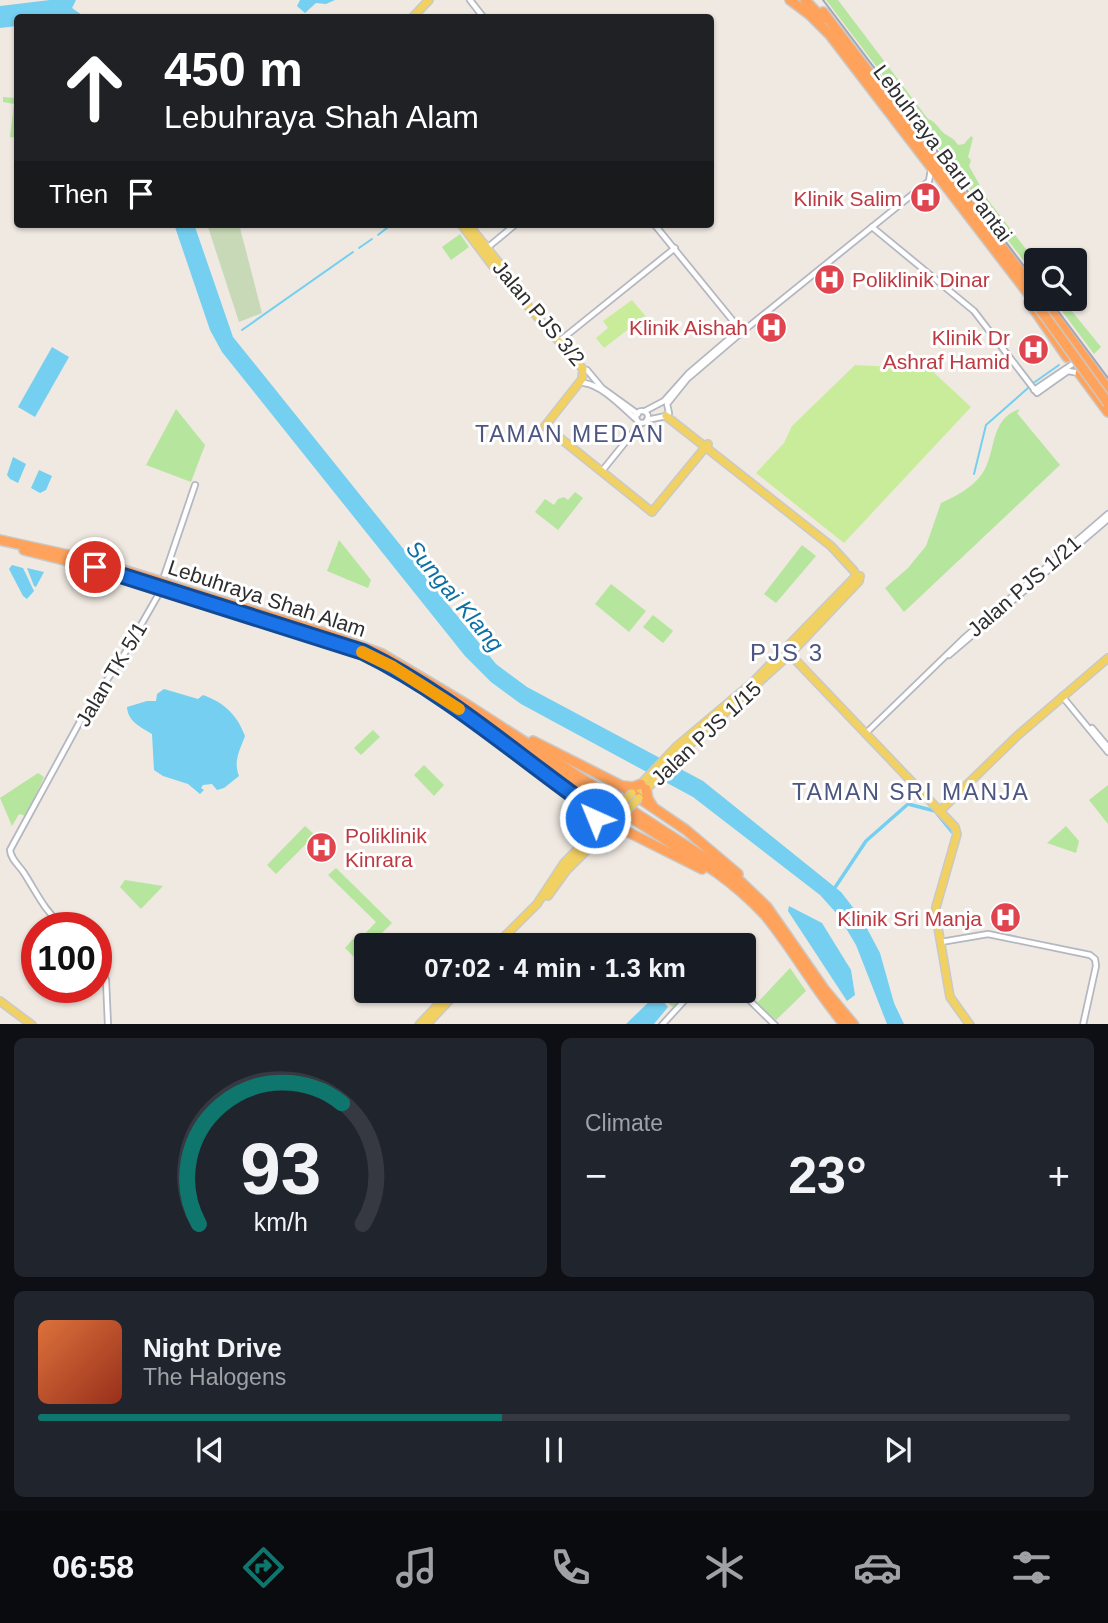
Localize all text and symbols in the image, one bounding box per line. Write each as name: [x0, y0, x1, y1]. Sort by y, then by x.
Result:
icon: ahead: [49, 42, 140, 133]
text: 450 m: [164, 42, 303, 96]
street label: Lebuhraya Baru Pantai: [869, 60, 1017, 246]
text: Lebuhraya Shah Alam: [164, 99, 479, 135]
icon: arrive: [122, 175, 160, 213]
text: Then: [49, 179, 108, 209]
hospital icon: Klinik Salim: [908, 181, 942, 215]
place label: Klinik Salim: [793, 187, 902, 210]
map controls: [1024, 248, 1087, 311]
button: search: [1024, 248, 1087, 311]
street label: Jalan PJS 3/2: [489, 256, 589, 370]
hospital icon: Poliklinik Dinar: [812, 262, 846, 296]
place label: Poliklinik Dinar: [852, 268, 990, 291]
hospital icon: Klinik Aishah: [754, 310, 788, 344]
place label: Klinik Aishah: [629, 316, 748, 339]
place label: Klinik Dr Ashraf Hamid: [883, 326, 1010, 373]
hospital icon: Klinik Dr Ashraf Hamid: [1016, 332, 1050, 366]
district label: TAMAN MEDAN: [475, 421, 665, 447]
street label: Jalan PJS 1/21: [963, 531, 1085, 641]
water label: Sungai Klang: [401, 535, 509, 657]
pin: [65, 537, 125, 597]
icon: arrive: [76, 548, 114, 586]
street label: Lebuhraya Shah Alam: [165, 555, 369, 641]
street label: Jalan TK 5/1: [71, 618, 151, 730]
district label: PJS 3: [750, 639, 824, 666]
street label: Jalan PJS 1/15: [646, 676, 766, 790]
district label: TAMAN SRI MANJA: [792, 779, 1030, 805]
position arrow: [558, 781, 632, 855]
place label: Poliklinik Kinrara: [345, 824, 427, 871]
hospital icon: Poliklinik Kinrara: [305, 830, 339, 864]
hospital icon: Klinik Sri Manja: [988, 901, 1022, 935]
place label: Klinik Sri Manja: [837, 907, 982, 930]
speed limit sign: 100: [21, 912, 112, 1003]
text: 07:02 · 4 min · 1.3 km: [424, 953, 686, 983]
text: Climate: [585, 1110, 663, 1136]
text: 93: [240, 1128, 321, 1209]
text: 23°: [788, 1146, 867, 1204]
text: −: [585, 1155, 607, 1197]
text: +: [1048, 1155, 1070, 1197]
text: km/h: [253, 1207, 308, 1235]
text: Night Drive: [143, 1333, 282, 1363]
text: The Halogens: [143, 1364, 286, 1390]
icon: previous: [191, 1431, 229, 1469]
icon: pause: [535, 1431, 573, 1469]
icon: next: [879, 1431, 917, 1469]
icon: directions: [239, 1543, 288, 1592]
icon: music: [392, 1543, 441, 1592]
icon: phone: [546, 1543, 595, 1592]
icon: climate: [700, 1543, 749, 1592]
icon: car: [853, 1543, 902, 1592]
icon: filters: [1007, 1543, 1056, 1592]
text: 06:58: [52, 1549, 134, 1585]

